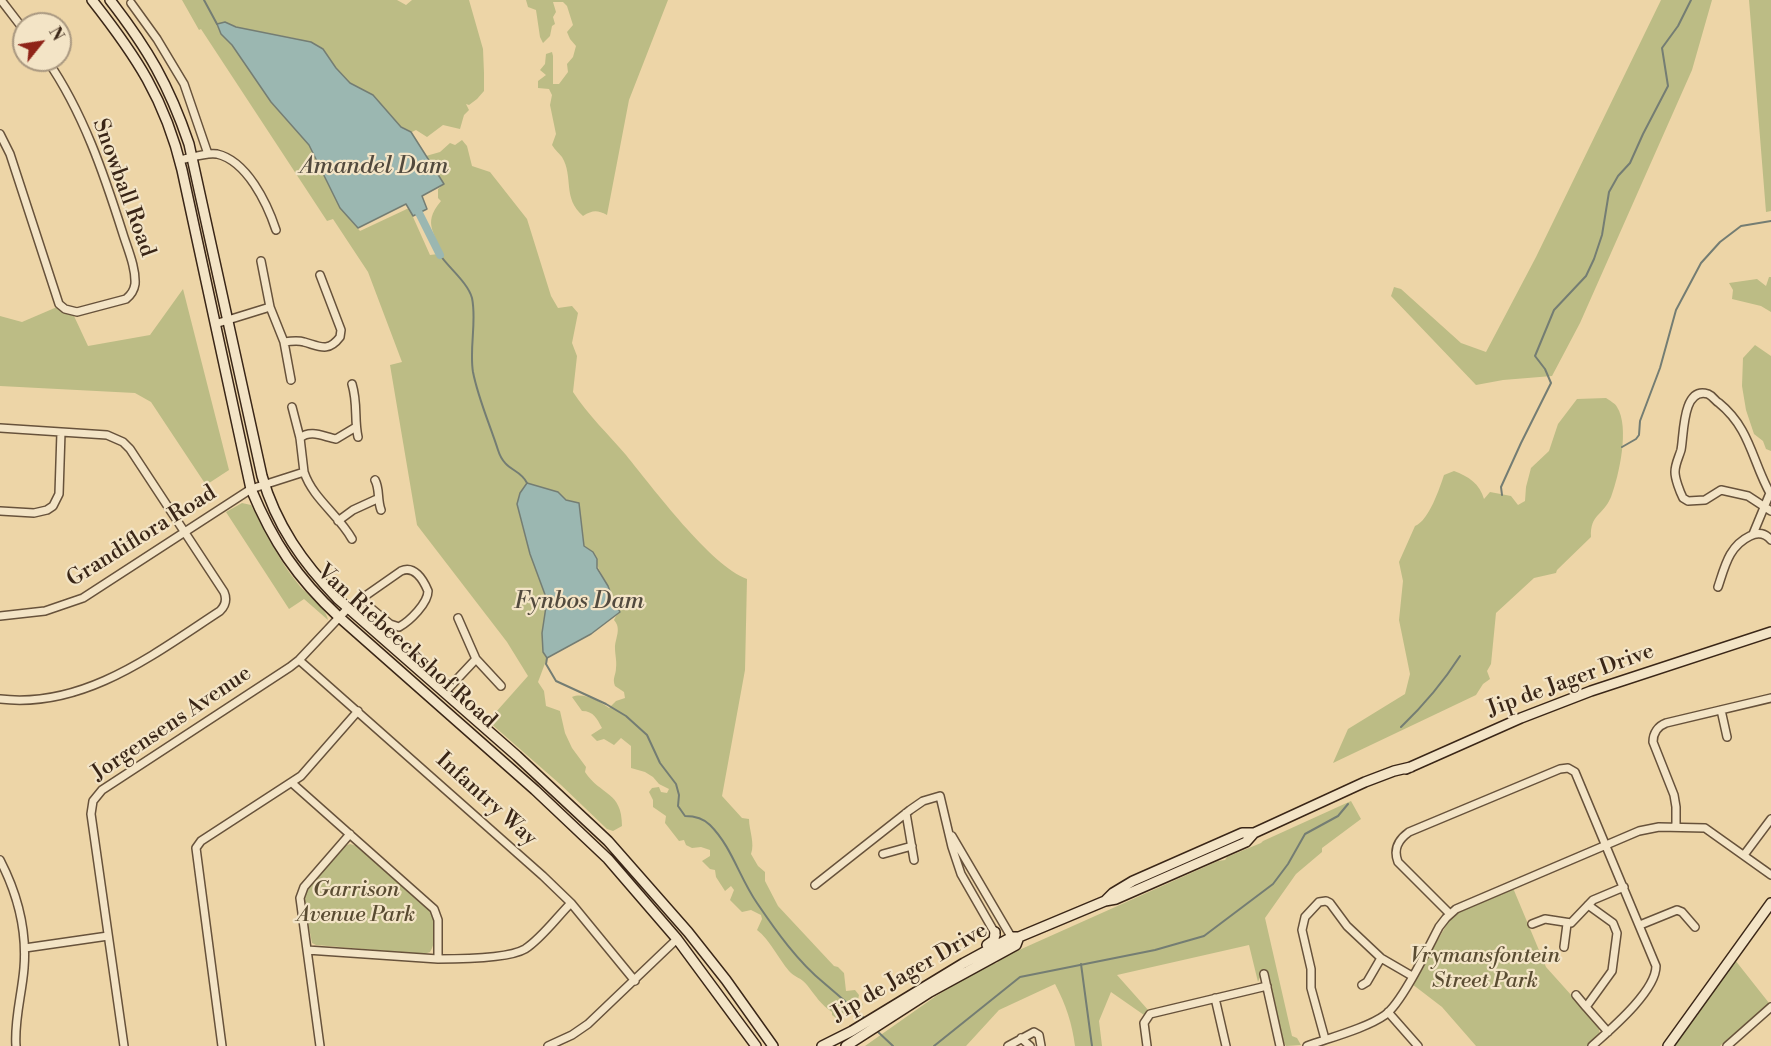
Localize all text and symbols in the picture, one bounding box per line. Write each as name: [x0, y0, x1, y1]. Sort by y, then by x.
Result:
north arrow: [12, 12, 72, 72]
text: N: [44, 24, 68, 44]
street label: Snowball Road: [86, 115, 160, 261]
water label: Amandel Dam: [300, 153, 448, 181]
street label: Grandiflora Road: [62, 480, 222, 594]
street label: Van Riebeeckshof Road: [311, 559, 501, 735]
water label: Fynbos Dam: [514, 588, 644, 616]
street label: Jip de Jager Drive: [1484, 639, 1658, 723]
street label: Jorgensens Avenue: [87, 661, 257, 787]
street label: Infantry Way: [430, 748, 542, 852]
park label: Garrison Avenue Park: [297, 878, 415, 930]
street label: Jip de Jager Drive: [827, 918, 993, 1028]
park label: Vrymansfontein Street Park: [1410, 944, 1560, 996]

